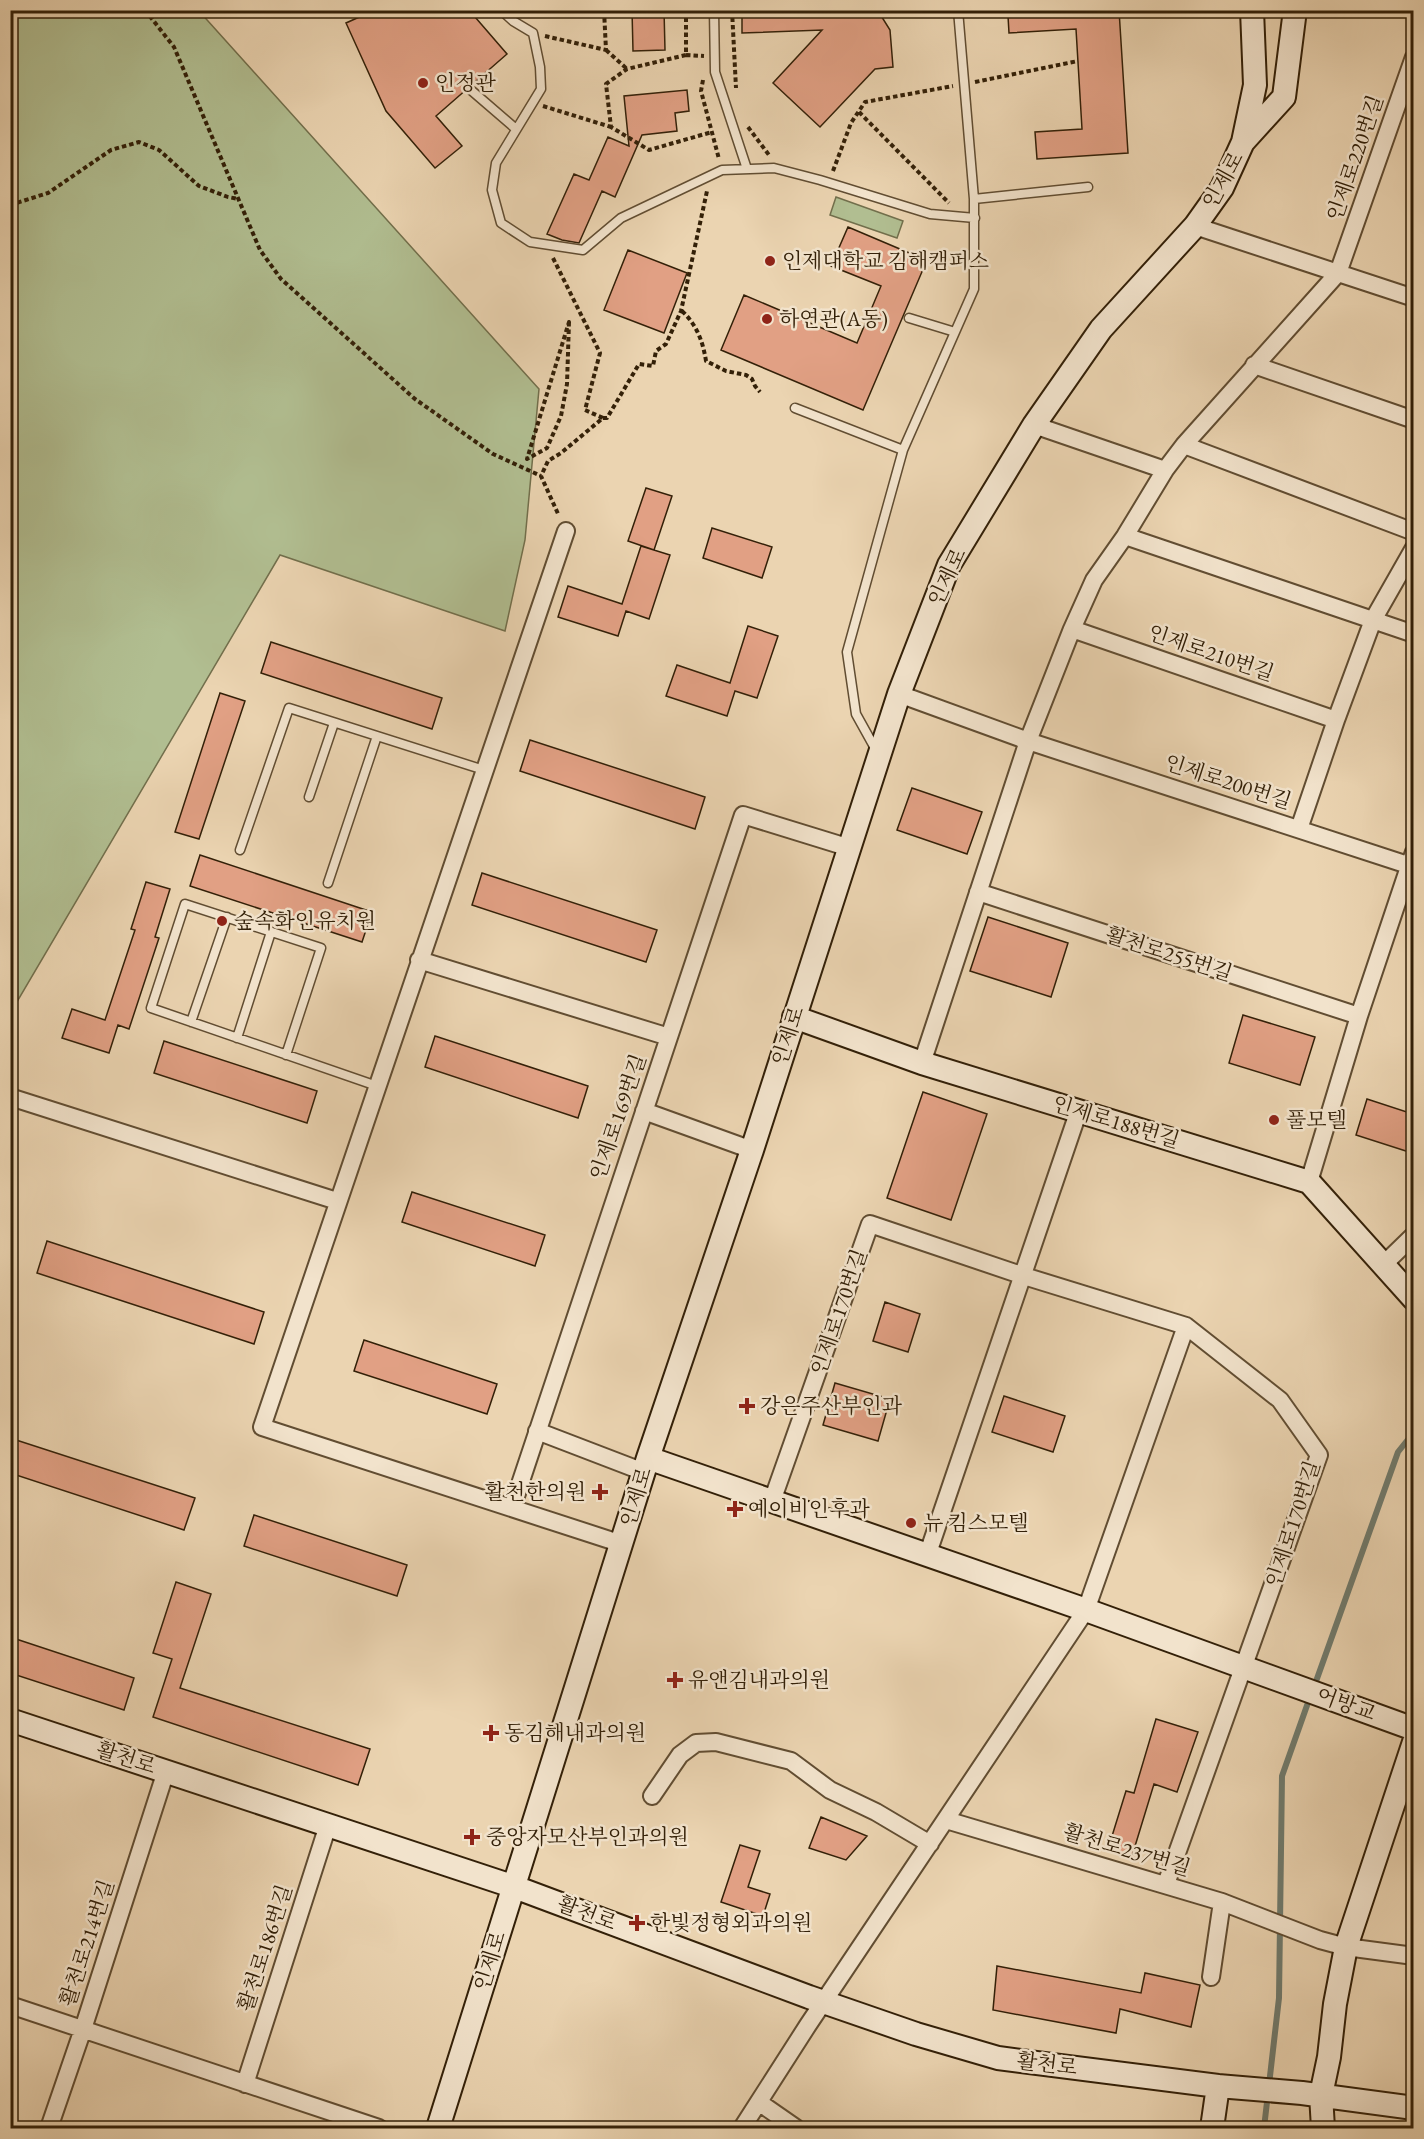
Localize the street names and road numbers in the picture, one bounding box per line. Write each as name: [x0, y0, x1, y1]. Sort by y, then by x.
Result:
street label: 인제로220번길: [1320, 91, 1389, 224]
street label: 인제로: [1196, 147, 1249, 213]
street label: 인제로: [921, 544, 972, 610]
street label: 인제로210번길: [1145, 618, 1278, 687]
street label: 인제로200번길: [1161, 748, 1295, 815]
street label: 활천로255번길: [1102, 920, 1236, 987]
street label: 인제로: [765, 1003, 810, 1069]
street label: 인제로169번길: [583, 1050, 652, 1183]
street label: 인제로188번길: [1049, 1089, 1183, 1154]
street label: 인제로170번길: [804, 1245, 873, 1378]
street label: 인제로170번길: [1259, 1457, 1326, 1591]
street label: 인제로: [614, 1464, 657, 1530]
street label: 어방교: [1313, 1680, 1379, 1727]
street label: 활천로: [93, 1735, 159, 1780]
street label: 활천로237번길: [1060, 1817, 1194, 1882]
street label: 활천로214번길: [53, 1876, 120, 2010]
street label: 활천로186번길: [231, 1881, 298, 2015]
street label: 활천로: [554, 1889, 620, 1936]
street label: 인제로: [468, 1928, 511, 1994]
street label: 활천로: [1015, 2046, 1079, 2081]

